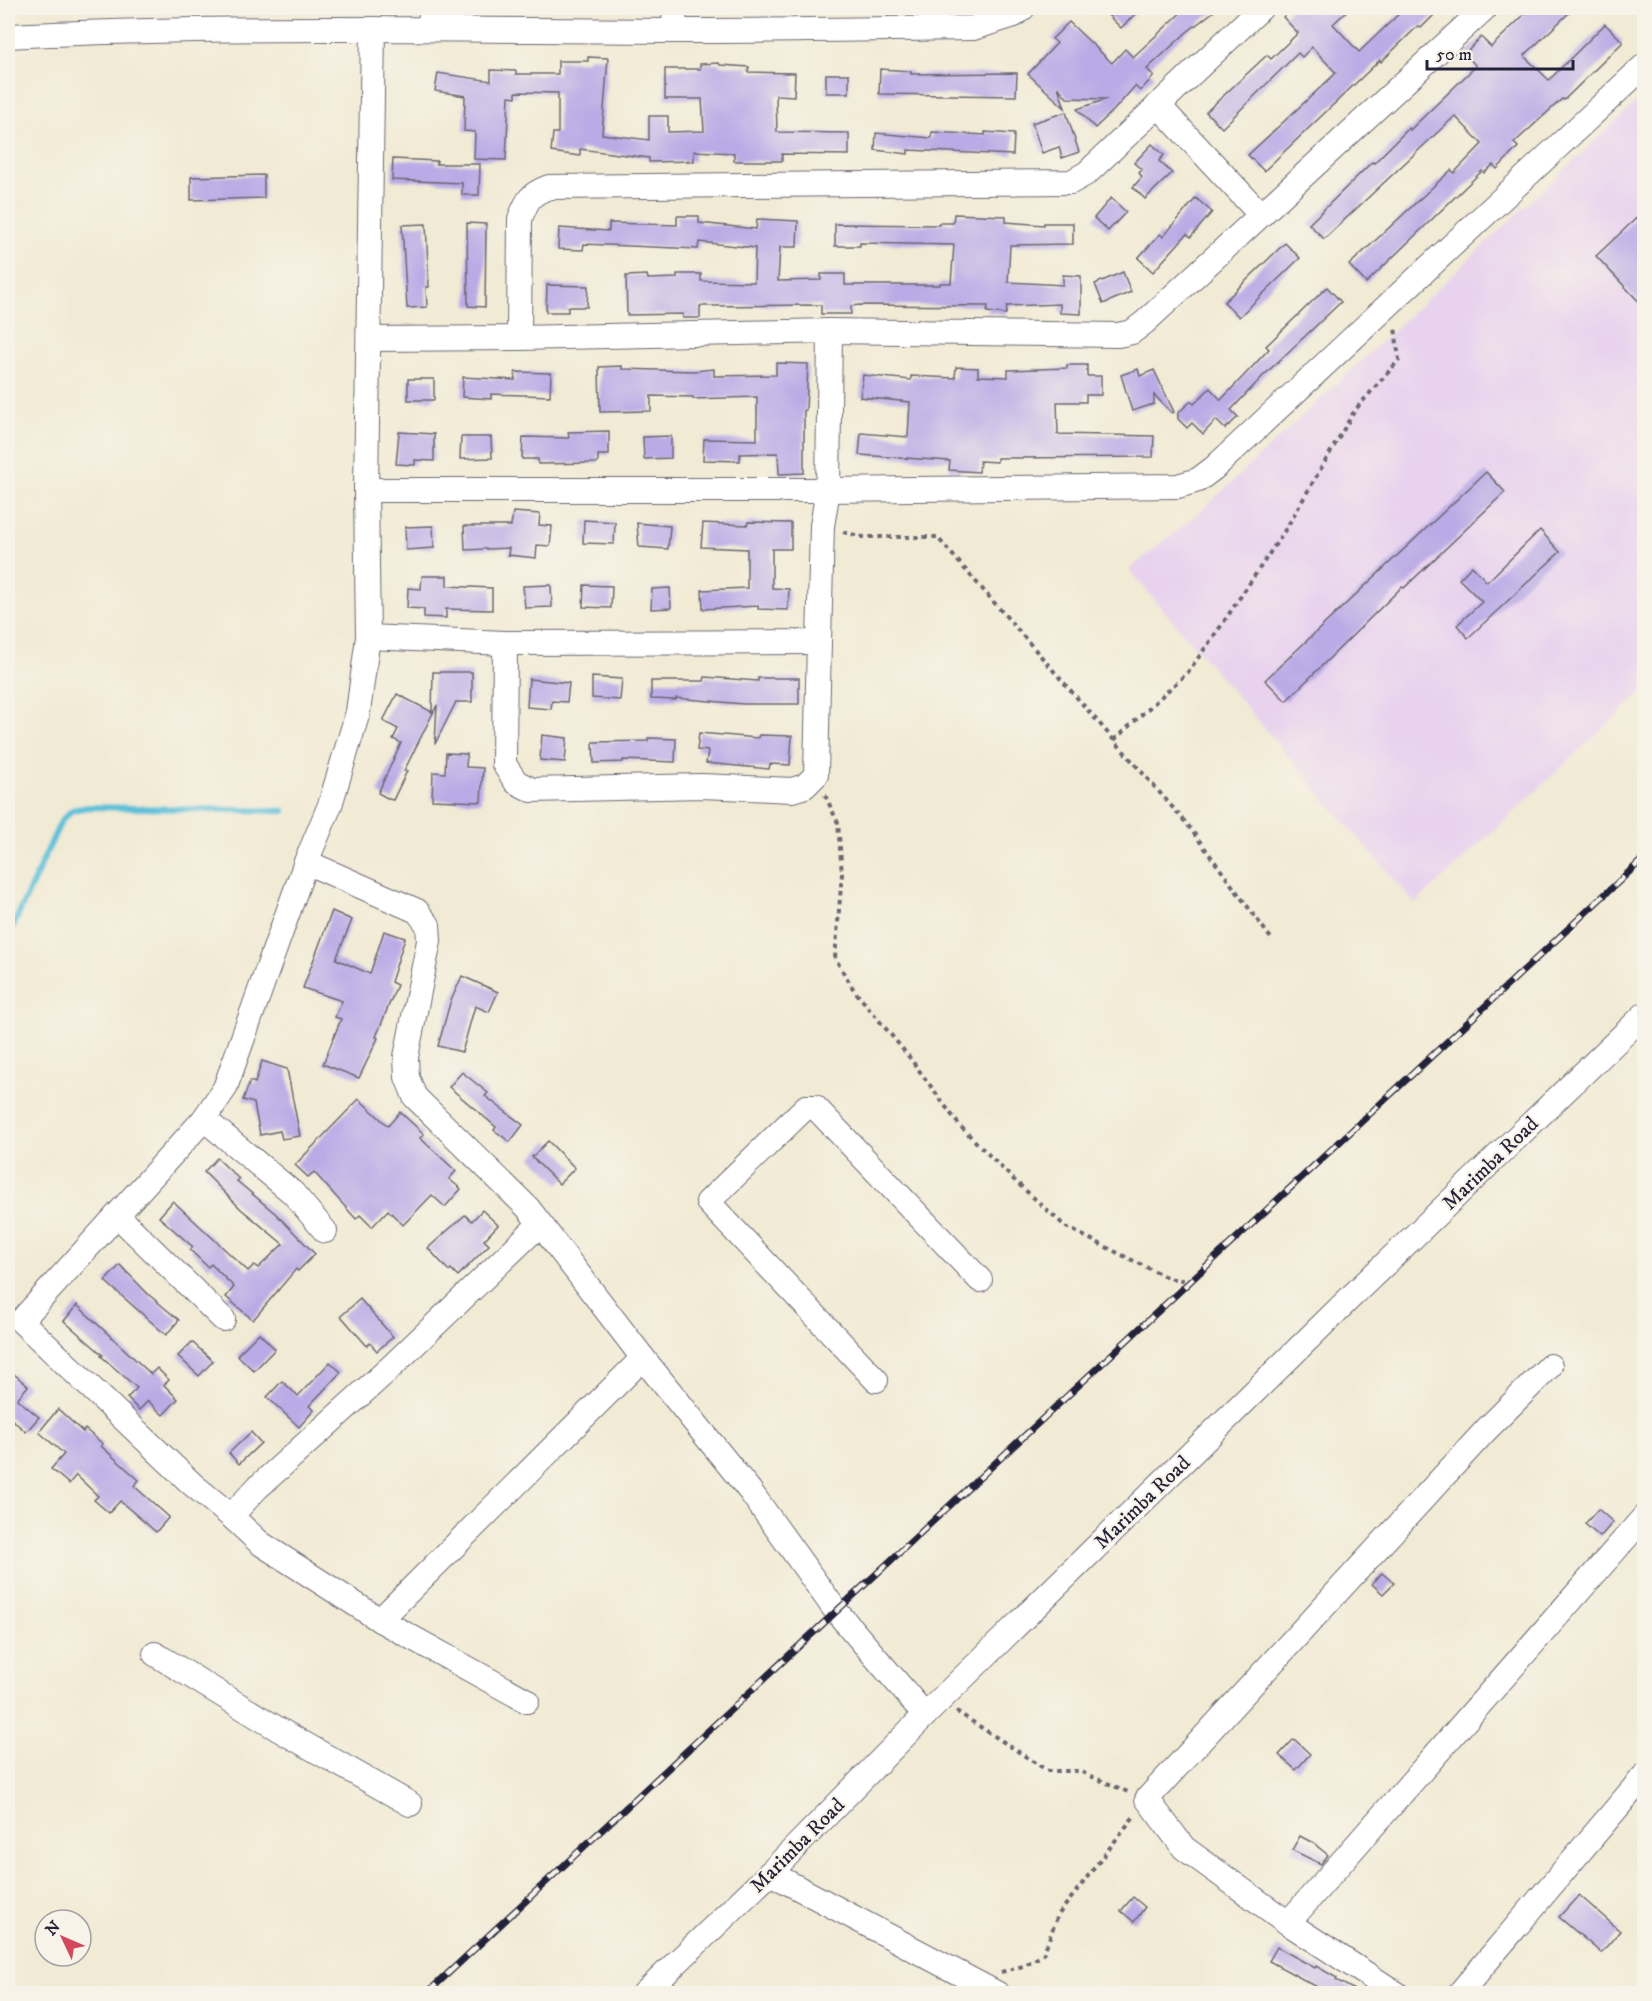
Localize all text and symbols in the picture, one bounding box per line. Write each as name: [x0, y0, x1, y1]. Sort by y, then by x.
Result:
scale bar: [1427, 33, 1572, 71]
text: 50 m: [1436, 44, 1472, 66]
street label: Marimba Road: [1437, 1111, 1545, 1216]
street label: Marimba Road: [1089, 1450, 1197, 1555]
street label: Marimba Road: [745, 1792, 851, 1899]
north arrow: [33, 1908, 93, 1968]
text: N: [41, 1917, 65, 1940]

